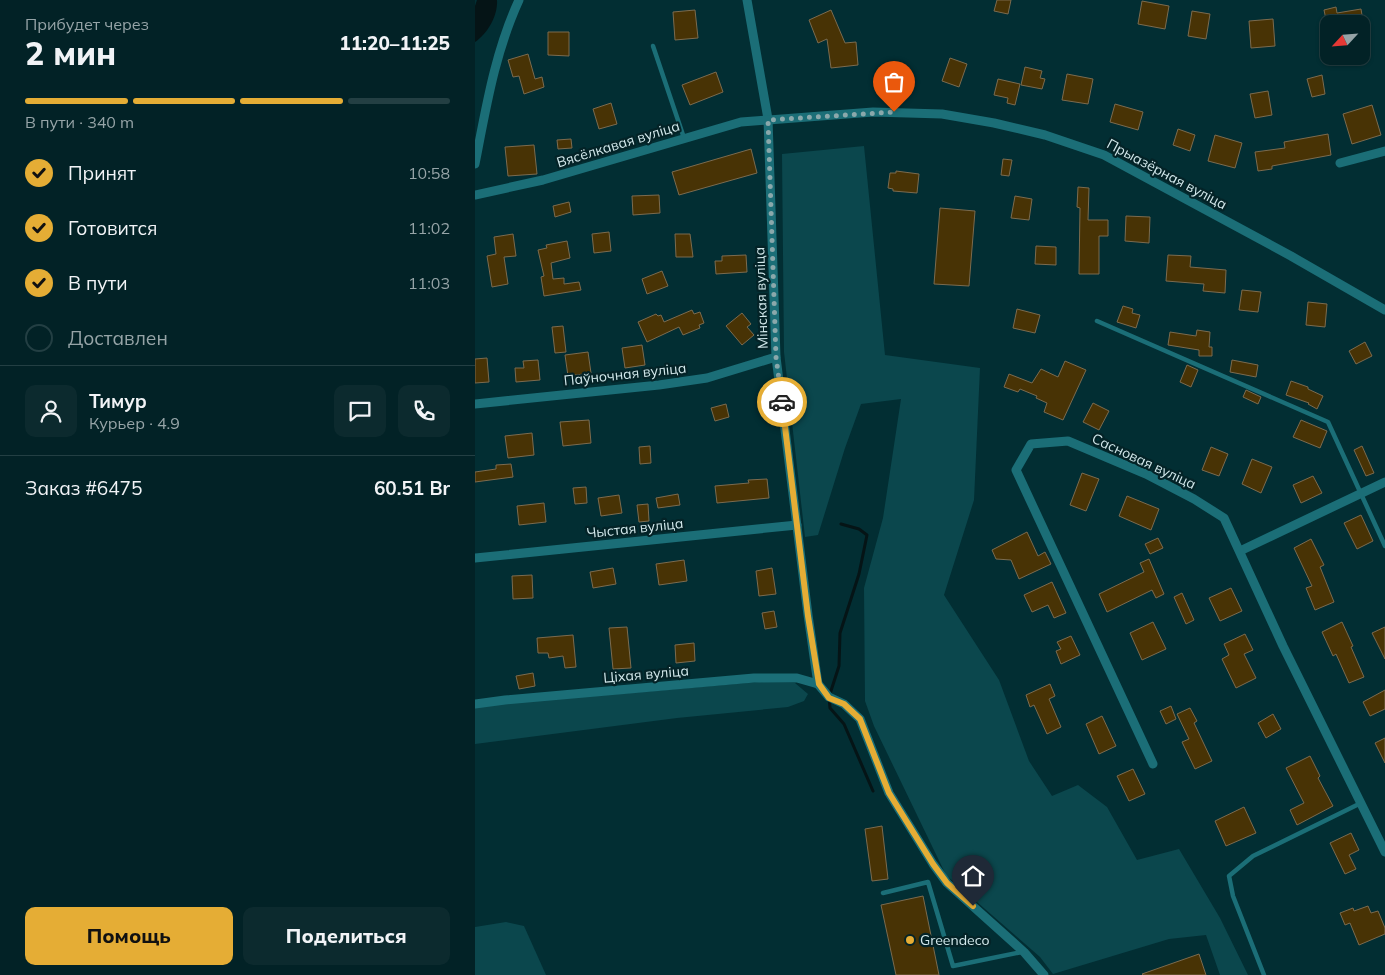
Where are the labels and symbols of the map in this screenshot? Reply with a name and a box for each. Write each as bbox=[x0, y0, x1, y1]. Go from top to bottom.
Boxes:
north arrow bbox=[1320, 15, 1370, 65]
pin bbox=[873, 61, 915, 112]
street label: Вясёлкавая вуліца bbox=[554, 117, 682, 171]
street label: Прыазёрная вуліца bbox=[1104, 135, 1230, 213]
street label: Мінская вуліца bbox=[750, 247, 772, 349]
street label: Паўночная вуліца bbox=[563, 359, 687, 389]
courier bbox=[757, 377, 807, 427]
street label: Сасновая вуліца bbox=[1089, 429, 1199, 493]
street label: Чыстая вуліца bbox=[586, 514, 684, 542]
street label: Ціхая вуліца bbox=[602, 661, 690, 687]
pin bbox=[952, 855, 994, 906]
place label: Greendeco bbox=[920, 931, 989, 949]
marker: Greendeco bbox=[904, 934, 916, 946]

